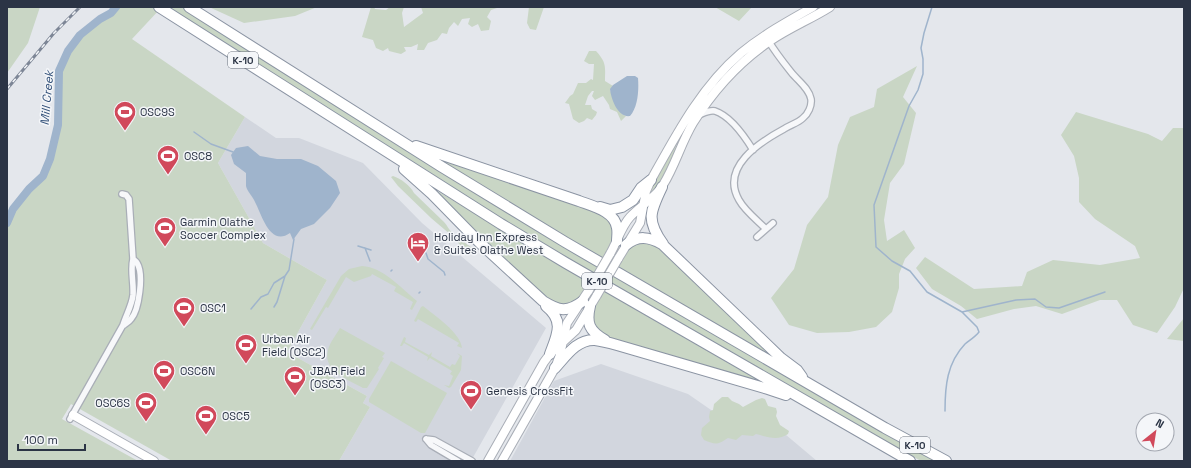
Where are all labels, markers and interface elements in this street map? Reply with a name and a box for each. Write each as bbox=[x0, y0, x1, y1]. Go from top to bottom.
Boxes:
road number: K-10 bbox=[228, 52, 258, 68]
water label: Mill Creek bbox=[37, 68, 57, 126]
sports icon: OSC9S bbox=[112, 99, 138, 132]
place label: OSC9S bbox=[140, 105, 175, 119]
sports icon: OSC8 bbox=[155, 143, 181, 176]
place label: OSC8 bbox=[184, 149, 212, 163]
sports icon: Garmin Olathe Soccer Complex bbox=[152, 215, 178, 248]
place label: Garmin Olathe Soccer Complex bbox=[180, 215, 266, 242]
hotel icon: Holiday Inn Express & Suites Olathe West bbox=[405, 230, 431, 263]
place label: Holiday Inn Express & Suites Olathe West bbox=[434, 230, 543, 257]
road number: K-10 bbox=[582, 273, 612, 289]
sports icon: OSC1 bbox=[171, 295, 197, 328]
place label: OSC1 bbox=[200, 301, 226, 315]
sports icon: Urban Air Field (OSC2) bbox=[233, 332, 259, 365]
place label: Urban Air Field (OSC2) bbox=[262, 332, 326, 359]
sports icon: OSC6N bbox=[151, 358, 177, 391]
place label: OSC6N bbox=[180, 364, 215, 378]
sports icon: JBAR Field (OSC3) bbox=[282, 364, 308, 397]
place label: JBAR Field (OSC3) bbox=[310, 364, 365, 391]
sports icon: Genesis CrossFit bbox=[458, 378, 484, 411]
place label: Genesis CrossFit bbox=[486, 384, 573, 398]
sports icon: OSC6S bbox=[133, 390, 159, 423]
place label: OSC6S bbox=[95, 396, 130, 410]
sports icon: OSC5 bbox=[193, 403, 219, 436]
place label: OSC5 bbox=[222, 409, 250, 423]
north arrow bbox=[1135, 412, 1175, 452]
text: N bbox=[1153, 415, 1167, 431]
scale bar bbox=[18, 426, 85, 452]
text: 100 m bbox=[24, 432, 58, 448]
road number: K-10 bbox=[900, 437, 930, 453]

